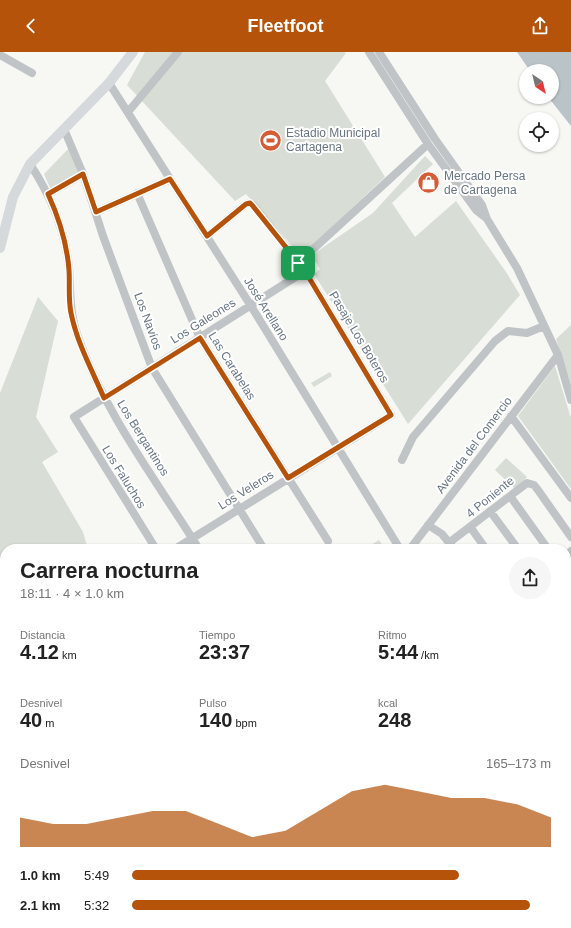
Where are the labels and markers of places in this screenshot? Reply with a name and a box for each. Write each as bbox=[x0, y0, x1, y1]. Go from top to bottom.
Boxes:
place label: Estadio Municipal Cartagena bbox=[286, 126, 380, 154]
sports icon: Estadio Municipal Cartagena bbox=[257, 127, 283, 153]
place label: Mercado Persa de Cartagena bbox=[444, 169, 526, 197]
shop icon: Mercado Persa de Cartagena bbox=[416, 170, 442, 196]
pin bbox=[281, 246, 315, 280]

